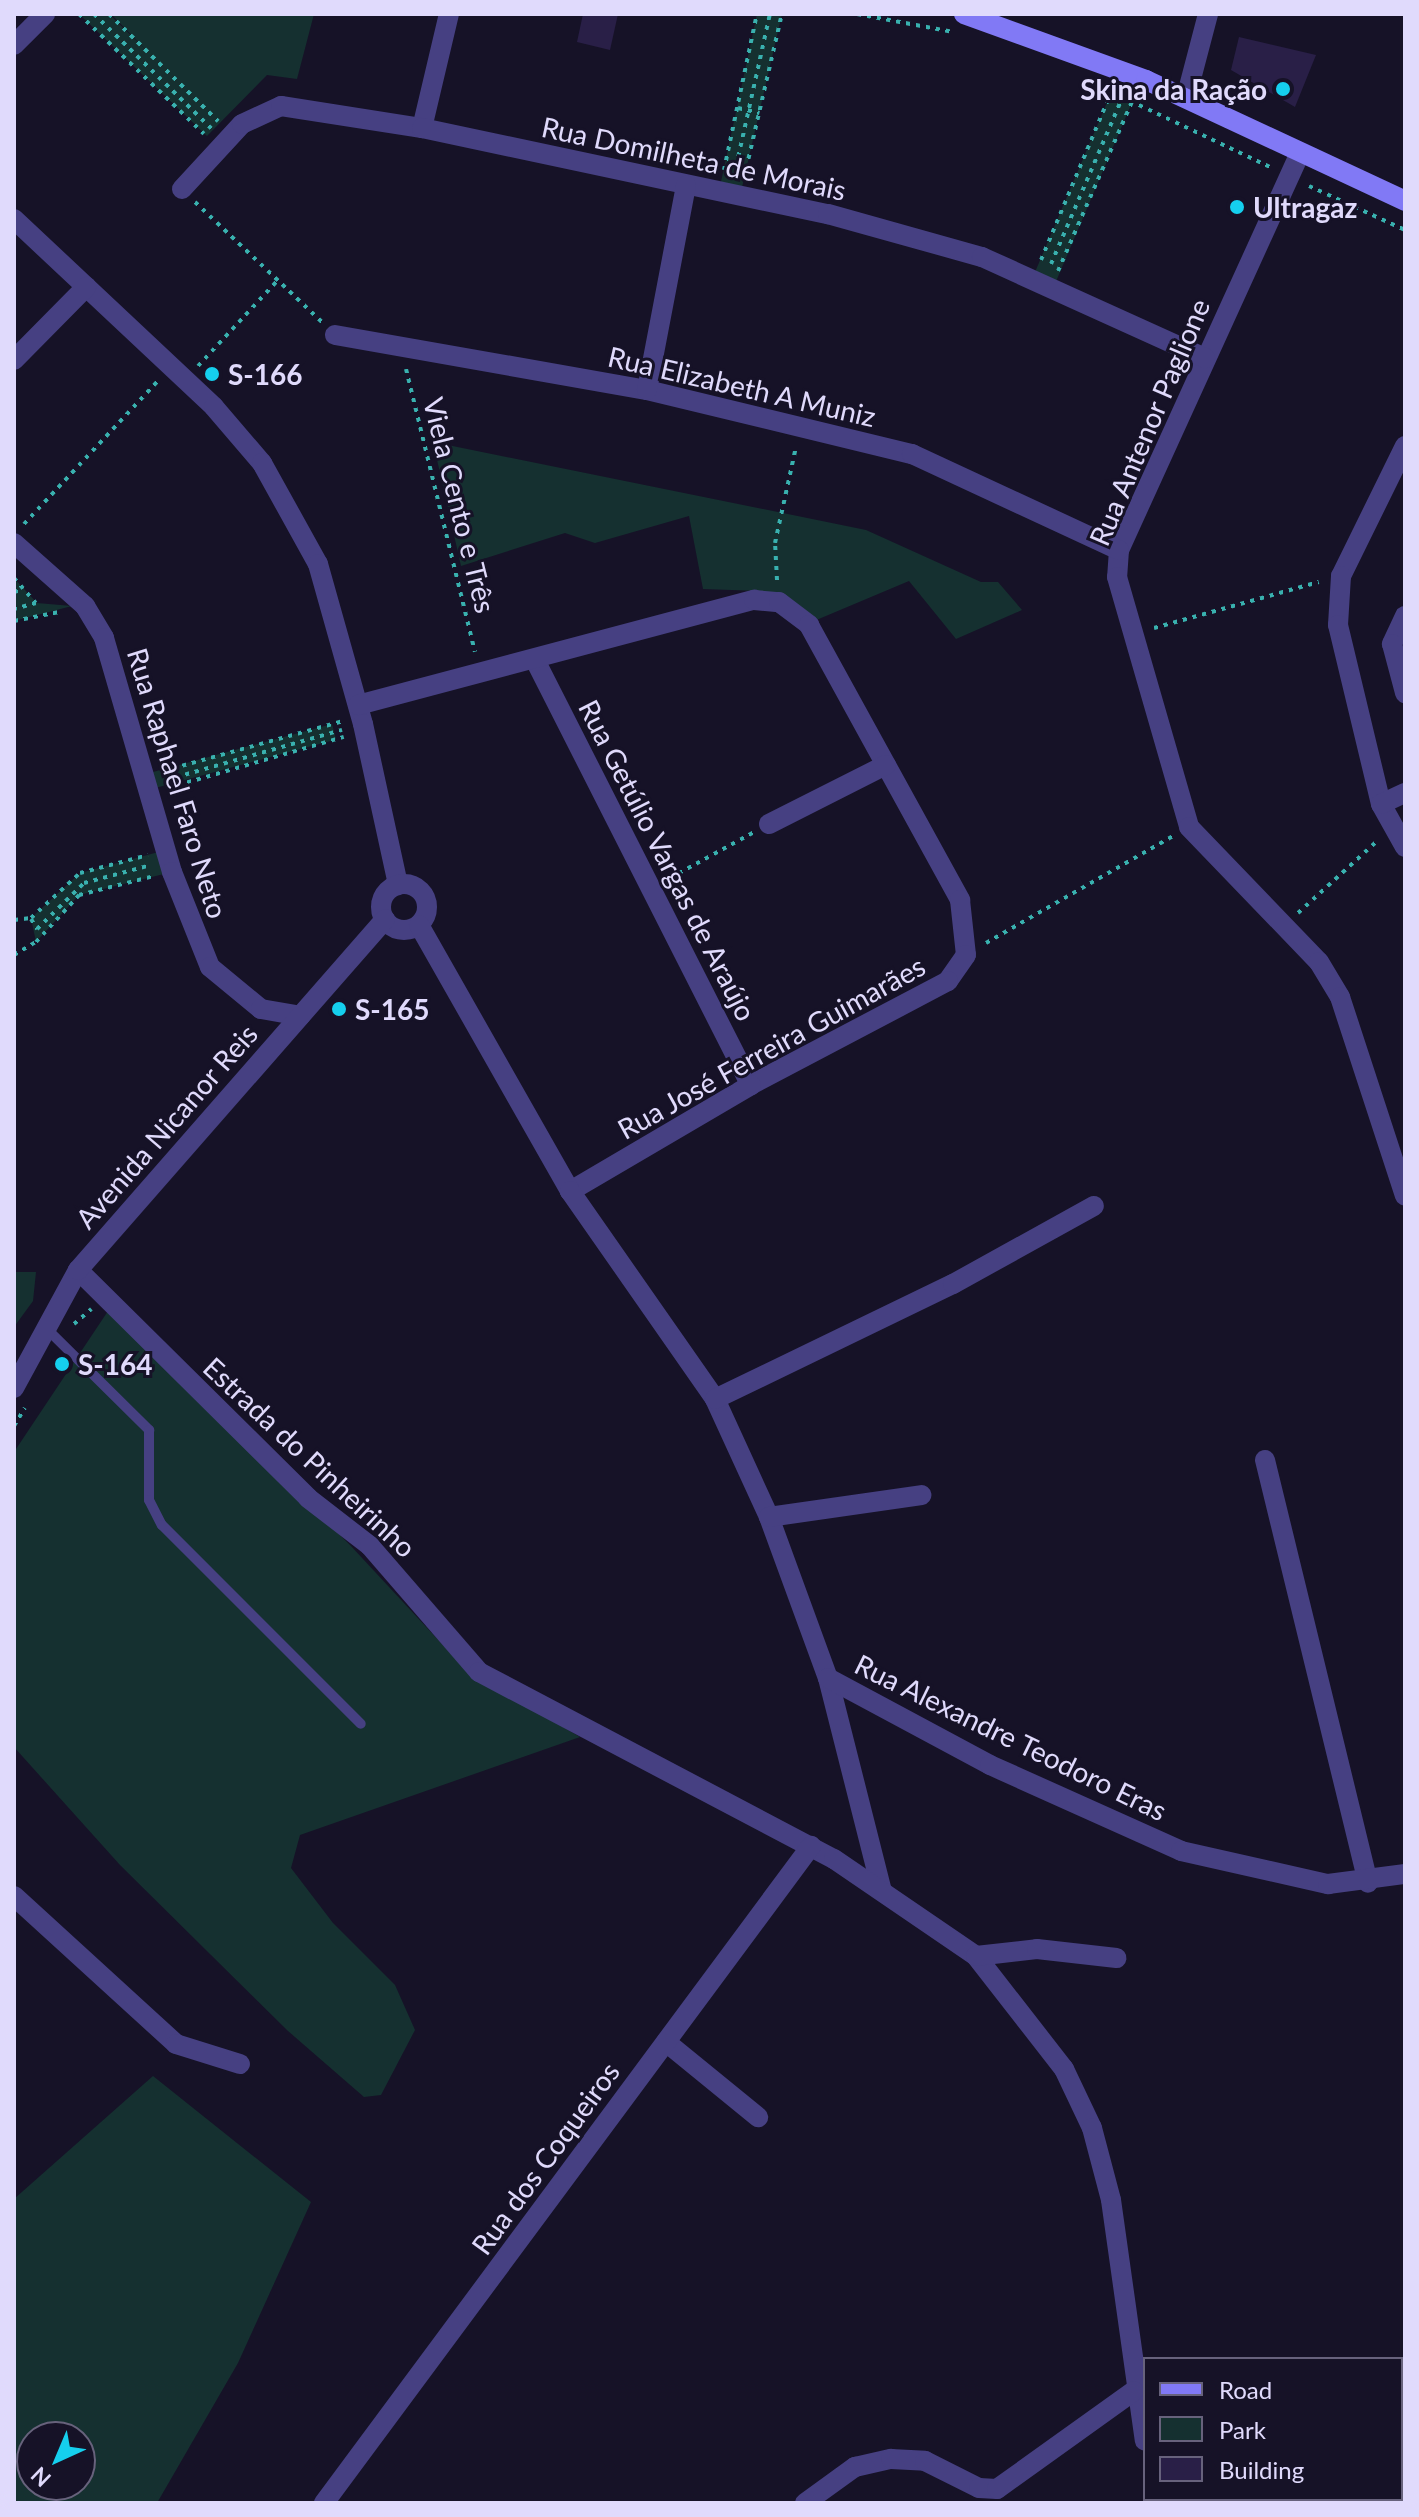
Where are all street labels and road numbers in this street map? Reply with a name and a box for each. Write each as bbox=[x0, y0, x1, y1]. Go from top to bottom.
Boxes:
street label: Rua Domilheta de Morais bbox=[539, 109, 849, 207]
street label: Rua Antenor Paglione bbox=[1082, 293, 1216, 551]
street label: Rua Elizabeth A Muniz bbox=[604, 339, 880, 433]
street label: Viela Cento e Três bbox=[417, 393, 503, 617]
street label: Rua Raphael Faro Neto bbox=[121, 644, 235, 922]
street label: Rua Getúlio Vargas de Araújo bbox=[572, 693, 764, 1027]
street label: Rua José Ferreira Guimarães bbox=[611, 948, 931, 1146]
street label: Avenida Nicanor Reis bbox=[68, 1017, 264, 1235]
street label: Estrada do Pinheirinho bbox=[197, 1350, 423, 1564]
street label: Rua Alexandre Teodoro Eras bbox=[849, 1646, 1173, 1828]
street label: Rua dos Coqueiros bbox=[464, 2055, 626, 2261]

